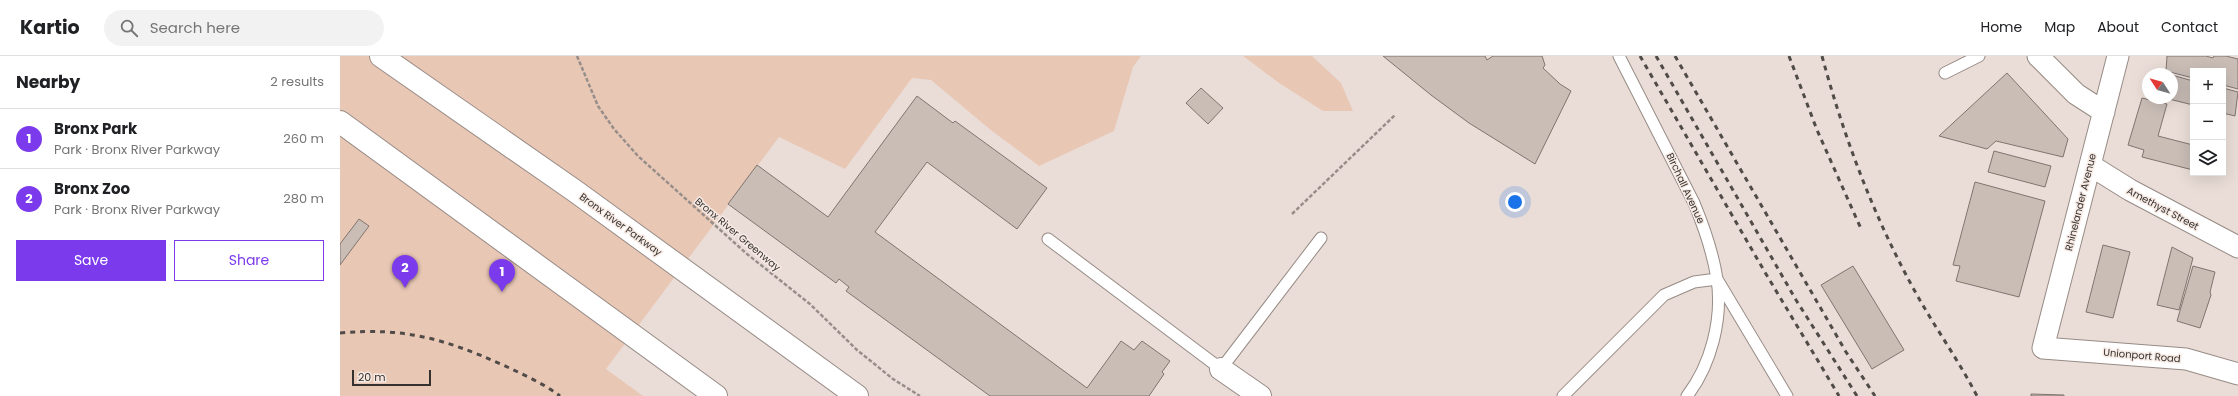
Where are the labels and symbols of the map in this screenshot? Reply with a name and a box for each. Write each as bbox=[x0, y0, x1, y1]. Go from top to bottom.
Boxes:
north arrow bbox=[2142, 68, 2178, 104]
street label: Birchall Avenue bbox=[1663, 150, 1709, 226]
street label: Rhinelander Avenue bbox=[2061, 152, 2100, 252]
street label: Amethyst Street bbox=[2124, 183, 2202, 234]
street label: Bronx River Parkway bbox=[576, 189, 665, 260]
your location bbox=[1505, 192, 1525, 212]
street label: Bronx River Greenway bbox=[692, 194, 784, 275]
pin: 2 bbox=[392, 255, 418, 288]
pin: 1 bbox=[489, 259, 515, 292]
street label: Unionport Road bbox=[2103, 345, 2181, 366]
scale bar bbox=[352, 368, 431, 387]

